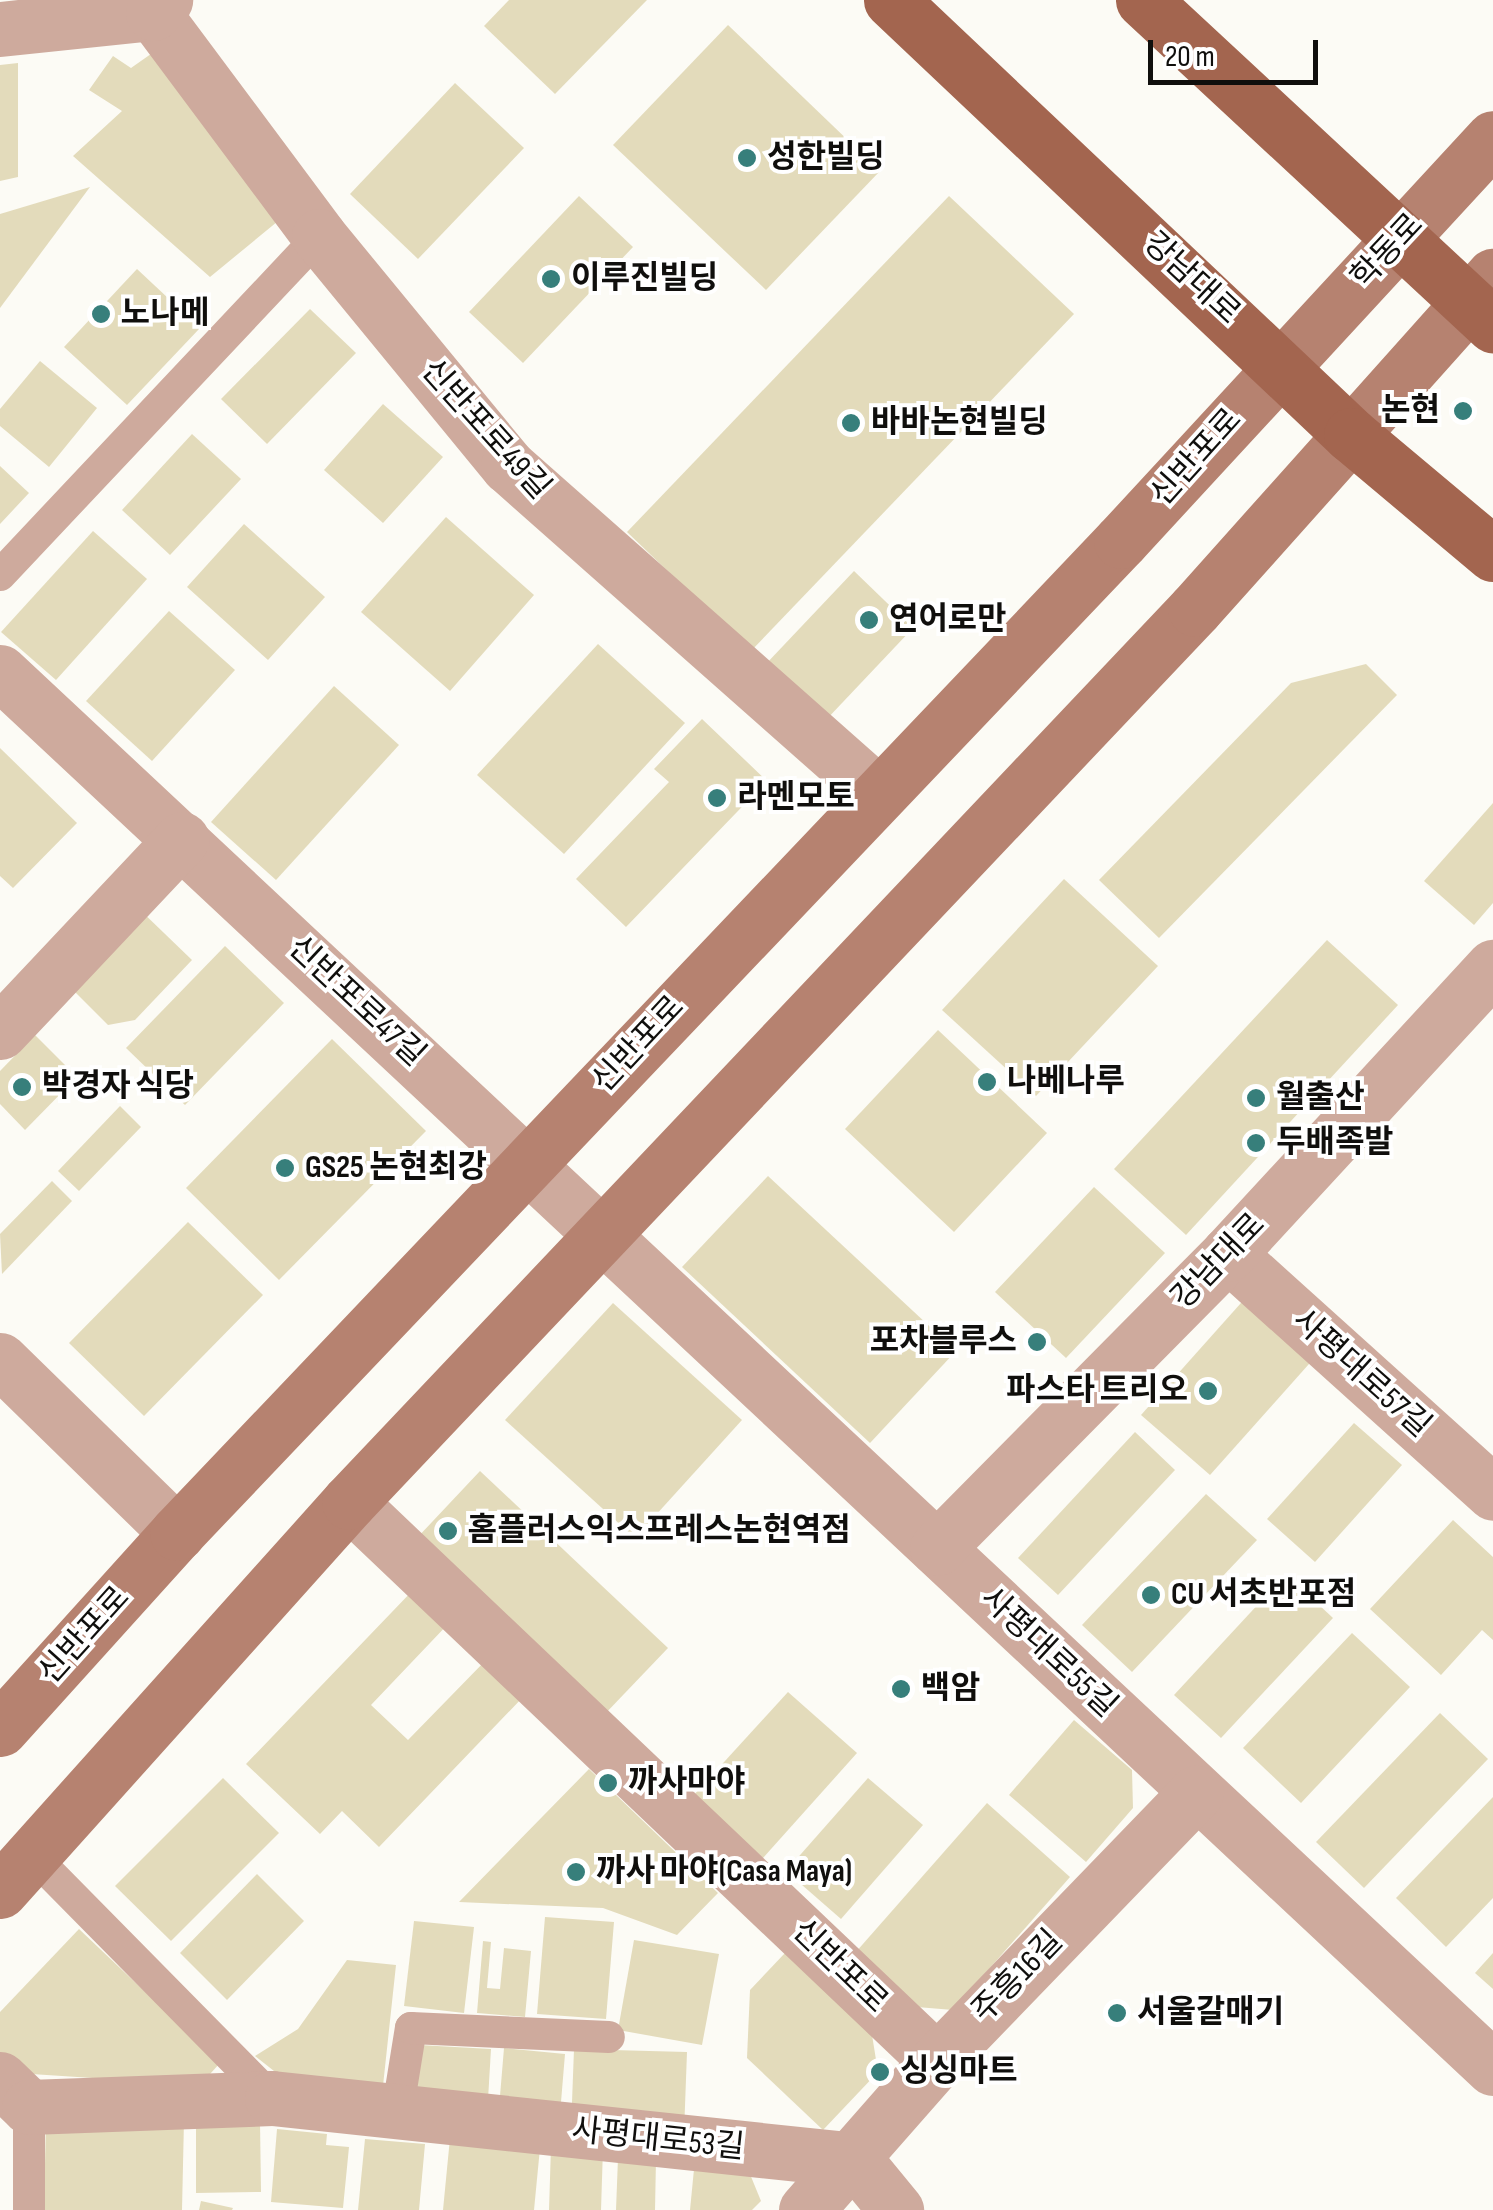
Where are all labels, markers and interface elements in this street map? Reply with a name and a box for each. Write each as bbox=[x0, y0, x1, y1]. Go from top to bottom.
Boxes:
scale bar bbox=[1153, 20, 1323, 82]
text: 20 m bbox=[1165, 39, 1215, 75]
place label: 성한빌딩 bbox=[767, 139, 885, 177]
marker: 성한빌딩 bbox=[736, 147, 758, 169]
street label: 학동로 bbox=[1344, 207, 1432, 297]
street label: 강남대로 bbox=[1135, 225, 1247, 333]
place label: 이루진빌딩 bbox=[571, 260, 718, 298]
marker: 이루진빌딩 bbox=[540, 268, 562, 290]
place label: 노나메 bbox=[121, 295, 209, 333]
marker: 노나메 bbox=[90, 303, 112, 325]
street label: 신반포로49길 bbox=[412, 352, 558, 508]
place label: 논현 bbox=[1381, 392, 1440, 430]
marker: 논현 bbox=[1450, 398, 1476, 424]
street label: 신반포로 bbox=[1143, 401, 1251, 515]
place label: 바바논현빌딩 bbox=[871, 404, 1048, 442]
marker: 바바논현빌딩 bbox=[840, 412, 862, 434]
place label: 연어로만 bbox=[889, 601, 1007, 639]
marker: 연어로만 bbox=[858, 609, 880, 631]
place label: 라멘모토 bbox=[737, 779, 855, 817]
marker: 라멘모토 bbox=[706, 787, 728, 809]
street label: 신반포로47길 bbox=[280, 929, 432, 1075]
street label: 신반포로 bbox=[585, 989, 693, 1101]
place label: 나베나루 bbox=[1007, 1063, 1125, 1101]
place label: 박경자 식당 bbox=[42, 1068, 194, 1106]
marker: 나베나루 bbox=[976, 1071, 998, 1093]
marker: 박경자 식당 bbox=[11, 1076, 33, 1098]
place label: 월출산 bbox=[1276, 1079, 1364, 1117]
marker: 월출산 bbox=[1245, 1087, 1267, 1109]
place label: 두배족발 bbox=[1276, 1124, 1394, 1162]
marker: 두배족발 bbox=[1245, 1132, 1267, 1154]
place label: GS25 논현최강 bbox=[305, 1149, 487, 1187]
marker: GS25 논현최강 bbox=[274, 1157, 296, 1179]
street label: 강남대로 bbox=[1164, 1206, 1274, 1318]
street label: 사평대로57길 bbox=[1284, 1302, 1438, 1446]
place label: 포차블루스 bbox=[870, 1323, 1017, 1361]
marker: 포차블루스 bbox=[1026, 1331, 1048, 1353]
place label: 파스타 트리오 bbox=[1006, 1372, 1188, 1410]
marker: 파스타 트리오 bbox=[1197, 1380, 1219, 1402]
place label: 홈플러스익스프레스논현역점 bbox=[468, 1512, 851, 1550]
marker: 홈플러스익스프레스논현역점 bbox=[437, 1520, 459, 1542]
place label: CU 서초반포점 bbox=[1171, 1576, 1356, 1614]
street label: 신반포로 bbox=[31, 1579, 139, 1693]
street label: 사평대로55길 bbox=[972, 1580, 1124, 1726]
marker: CU 서초반포점 bbox=[1140, 1584, 1162, 1606]
place label: 백암 bbox=[921, 1670, 980, 1708]
marker: 백암 bbox=[890, 1678, 912, 1700]
place label: 까사마야 bbox=[628, 1764, 746, 1802]
marker: 까사마야 bbox=[597, 1772, 619, 1794]
place label: 까사 마야(Casa Maya) bbox=[596, 1853, 852, 1891]
marker: 까사 마야(Casa Maya) bbox=[565, 1861, 587, 1883]
street label: 신반포로 bbox=[783, 1912, 895, 2022]
street label: 주흥16길 bbox=[965, 1923, 1071, 2031]
place label: 서울갈매기 bbox=[1137, 1994, 1284, 2032]
marker: 서울갈매기 bbox=[1106, 2002, 1128, 2024]
place label: 싱싱마트 bbox=[900, 2053, 1018, 2091]
marker: 싱싱마트 bbox=[869, 2061, 891, 2083]
street label: 사평대로53길 bbox=[570, 2112, 746, 2168]

